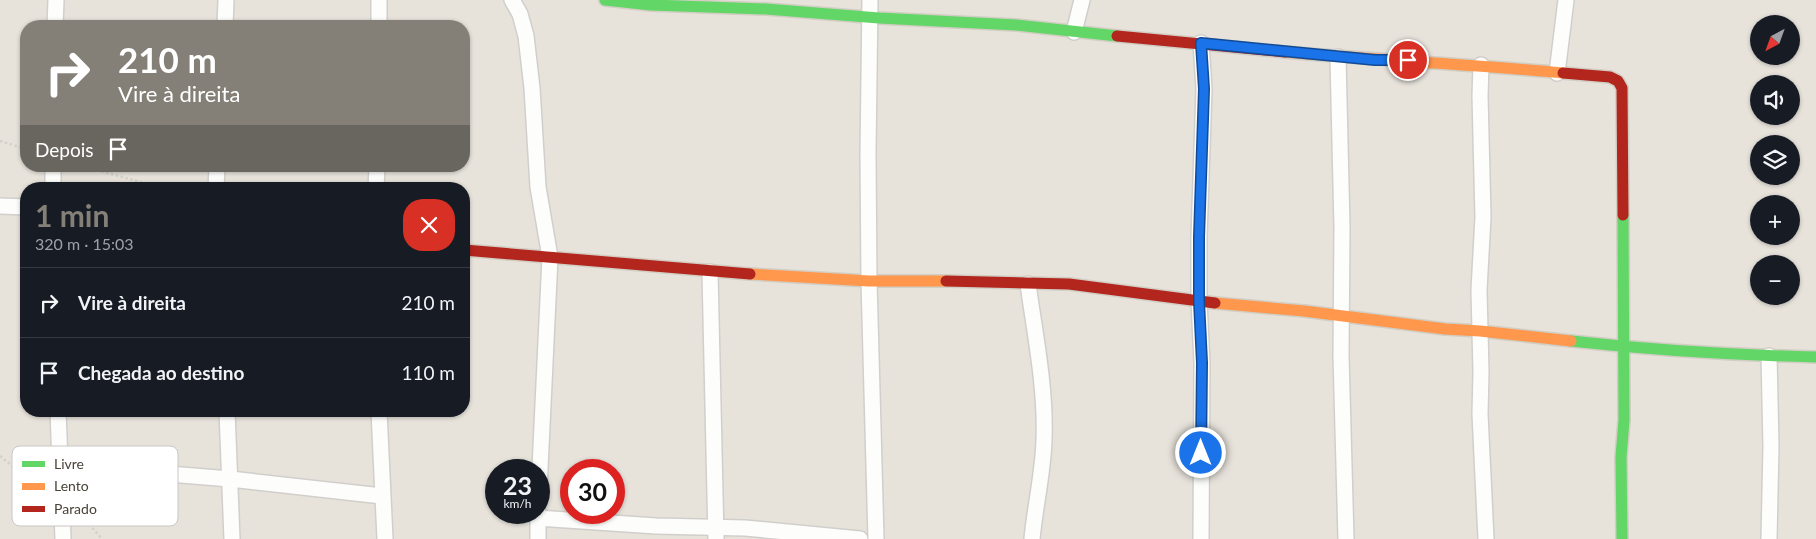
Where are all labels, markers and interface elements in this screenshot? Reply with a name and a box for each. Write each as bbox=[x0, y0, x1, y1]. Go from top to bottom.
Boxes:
north arrow bbox=[1750, 15, 1800, 65]
map controls bbox=[1750, 15, 1800, 305]
text: 210 m bbox=[118, 38, 217, 80]
pin bbox=[1387, 39, 1429, 81]
icon: right bbox=[35, 40, 100, 105]
icon: arrive bbox=[1394, 46, 1422, 74]
button: sound bbox=[1750, 75, 1800, 125]
text: Vire à direita bbox=[118, 80, 240, 107]
icon: arrive bbox=[104, 135, 132, 163]
button: layers bbox=[1750, 135, 1800, 185]
text: Depois bbox=[35, 138, 94, 161]
button: + bbox=[1750, 195, 1800, 245]
text: 1 min bbox=[35, 197, 109, 233]
button: close bbox=[403, 199, 455, 251]
text: 320 m · 15:03 bbox=[35, 234, 134, 253]
button: − bbox=[1750, 255, 1800, 305]
icon: right bbox=[35, 289, 63, 317]
text: Vire à direita bbox=[78, 291, 186, 314]
text: 210 m bbox=[401, 291, 455, 314]
icon: arrive bbox=[35, 359, 63, 387]
text: Chegada ao destino bbox=[78, 361, 244, 384]
text: 110 m bbox=[401, 361, 455, 384]
position arrow bbox=[1174, 426, 1226, 478]
legend bbox=[12, 446, 178, 526]
text: Livre bbox=[54, 455, 84, 472]
speed limit sign: 30 bbox=[560, 459, 625, 524]
text: 23 bbox=[503, 470, 532, 500]
text: Lento bbox=[54, 477, 89, 494]
text: km/h bbox=[503, 496, 532, 511]
text: Parado bbox=[54, 500, 97, 517]

